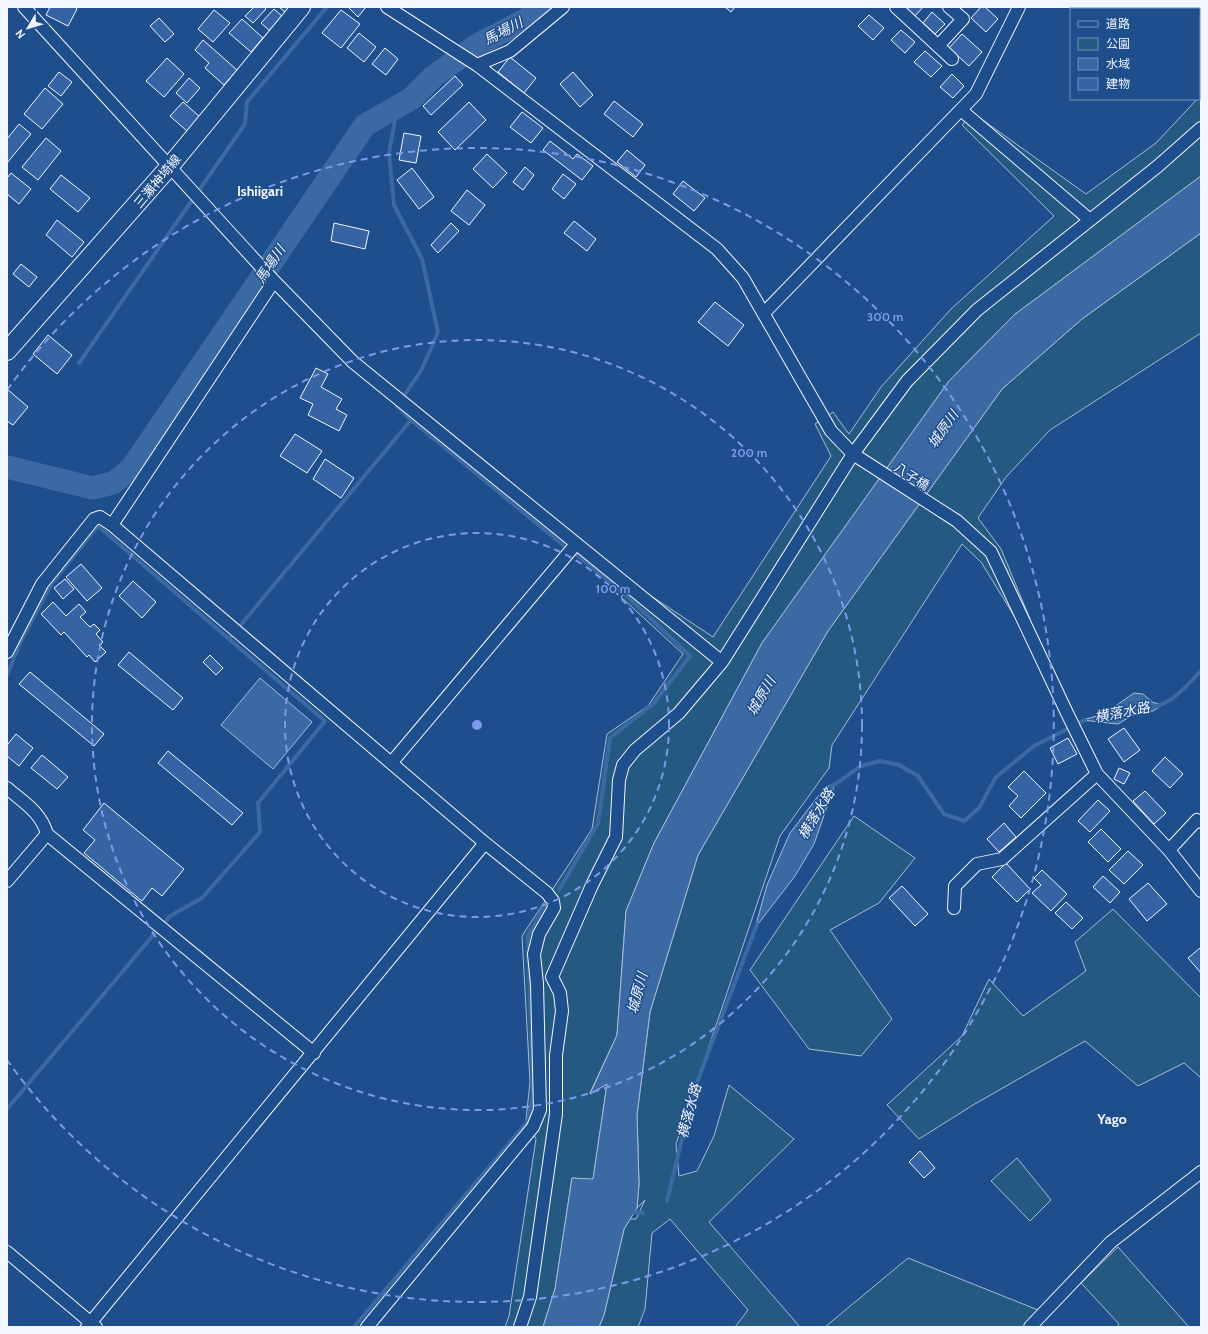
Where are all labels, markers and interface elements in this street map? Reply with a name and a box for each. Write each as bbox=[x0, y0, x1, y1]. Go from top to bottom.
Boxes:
north arrow bbox=[8, 8, 48, 48]
legend bbox=[1070, 8, 1200, 100]
water label: 馬場川 bbox=[480, 12, 528, 49]
text: 道路 bbox=[1106, 16, 1130, 31]
text: N bbox=[12, 27, 28, 42]
text: 公園 bbox=[1106, 36, 1130, 51]
text: 水域 bbox=[1106, 56, 1130, 71]
text: 建物 bbox=[1106, 76, 1130, 91]
street label: 三瀬神埼線 bbox=[130, 151, 184, 211]
district label: Ishiigari bbox=[237, 182, 283, 200]
water label: 馬場川 bbox=[251, 240, 290, 286]
text: 300 m bbox=[867, 309, 903, 324]
water label: 城原川 bbox=[924, 405, 964, 451]
text: 200 m bbox=[731, 445, 767, 460]
street label: 八子橋 bbox=[891, 459, 933, 493]
text: 100 m bbox=[596, 581, 630, 596]
water label: 城原川 bbox=[743, 672, 780, 719]
water label: 横落水路 bbox=[1093, 698, 1152, 726]
centre of rings bbox=[470, 718, 484, 732]
water label: 横落水路 bbox=[794, 785, 839, 843]
water label: 城原川 bbox=[623, 968, 652, 1016]
water label: 横落水路 bbox=[673, 1081, 705, 1140]
district label: Yago bbox=[1096, 1110, 1127, 1128]

